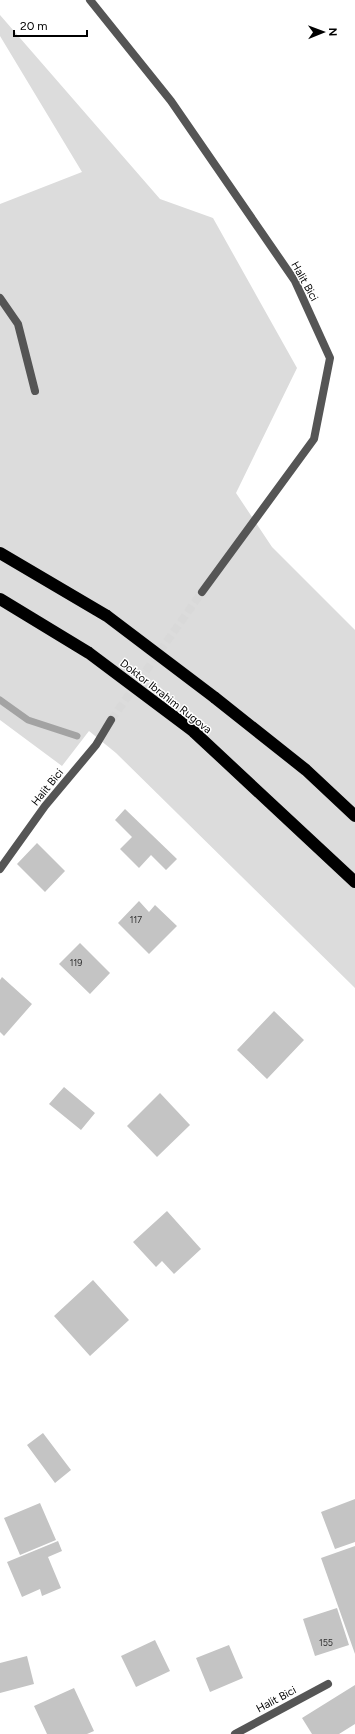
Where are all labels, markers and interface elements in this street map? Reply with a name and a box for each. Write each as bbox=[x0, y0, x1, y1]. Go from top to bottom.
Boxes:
scale bar bbox=[14, 12, 87, 38]
north arrow bbox=[303, 12, 343, 52]
text: 20 m bbox=[20, 19, 48, 33]
text: N bbox=[326, 27, 339, 36]
street label: Halit Bici bbox=[288, 259, 321, 303]
street label: Doktor Ibrahim Rugova bbox=[117, 657, 214, 736]
street label: Halit Bici bbox=[29, 766, 66, 808]
house number: 117 bbox=[130, 914, 142, 925]
house number: 119 bbox=[70, 957, 82, 968]
house number: 155 bbox=[319, 1637, 333, 1648]
street label: Halit Bici bbox=[254, 1683, 298, 1715]

